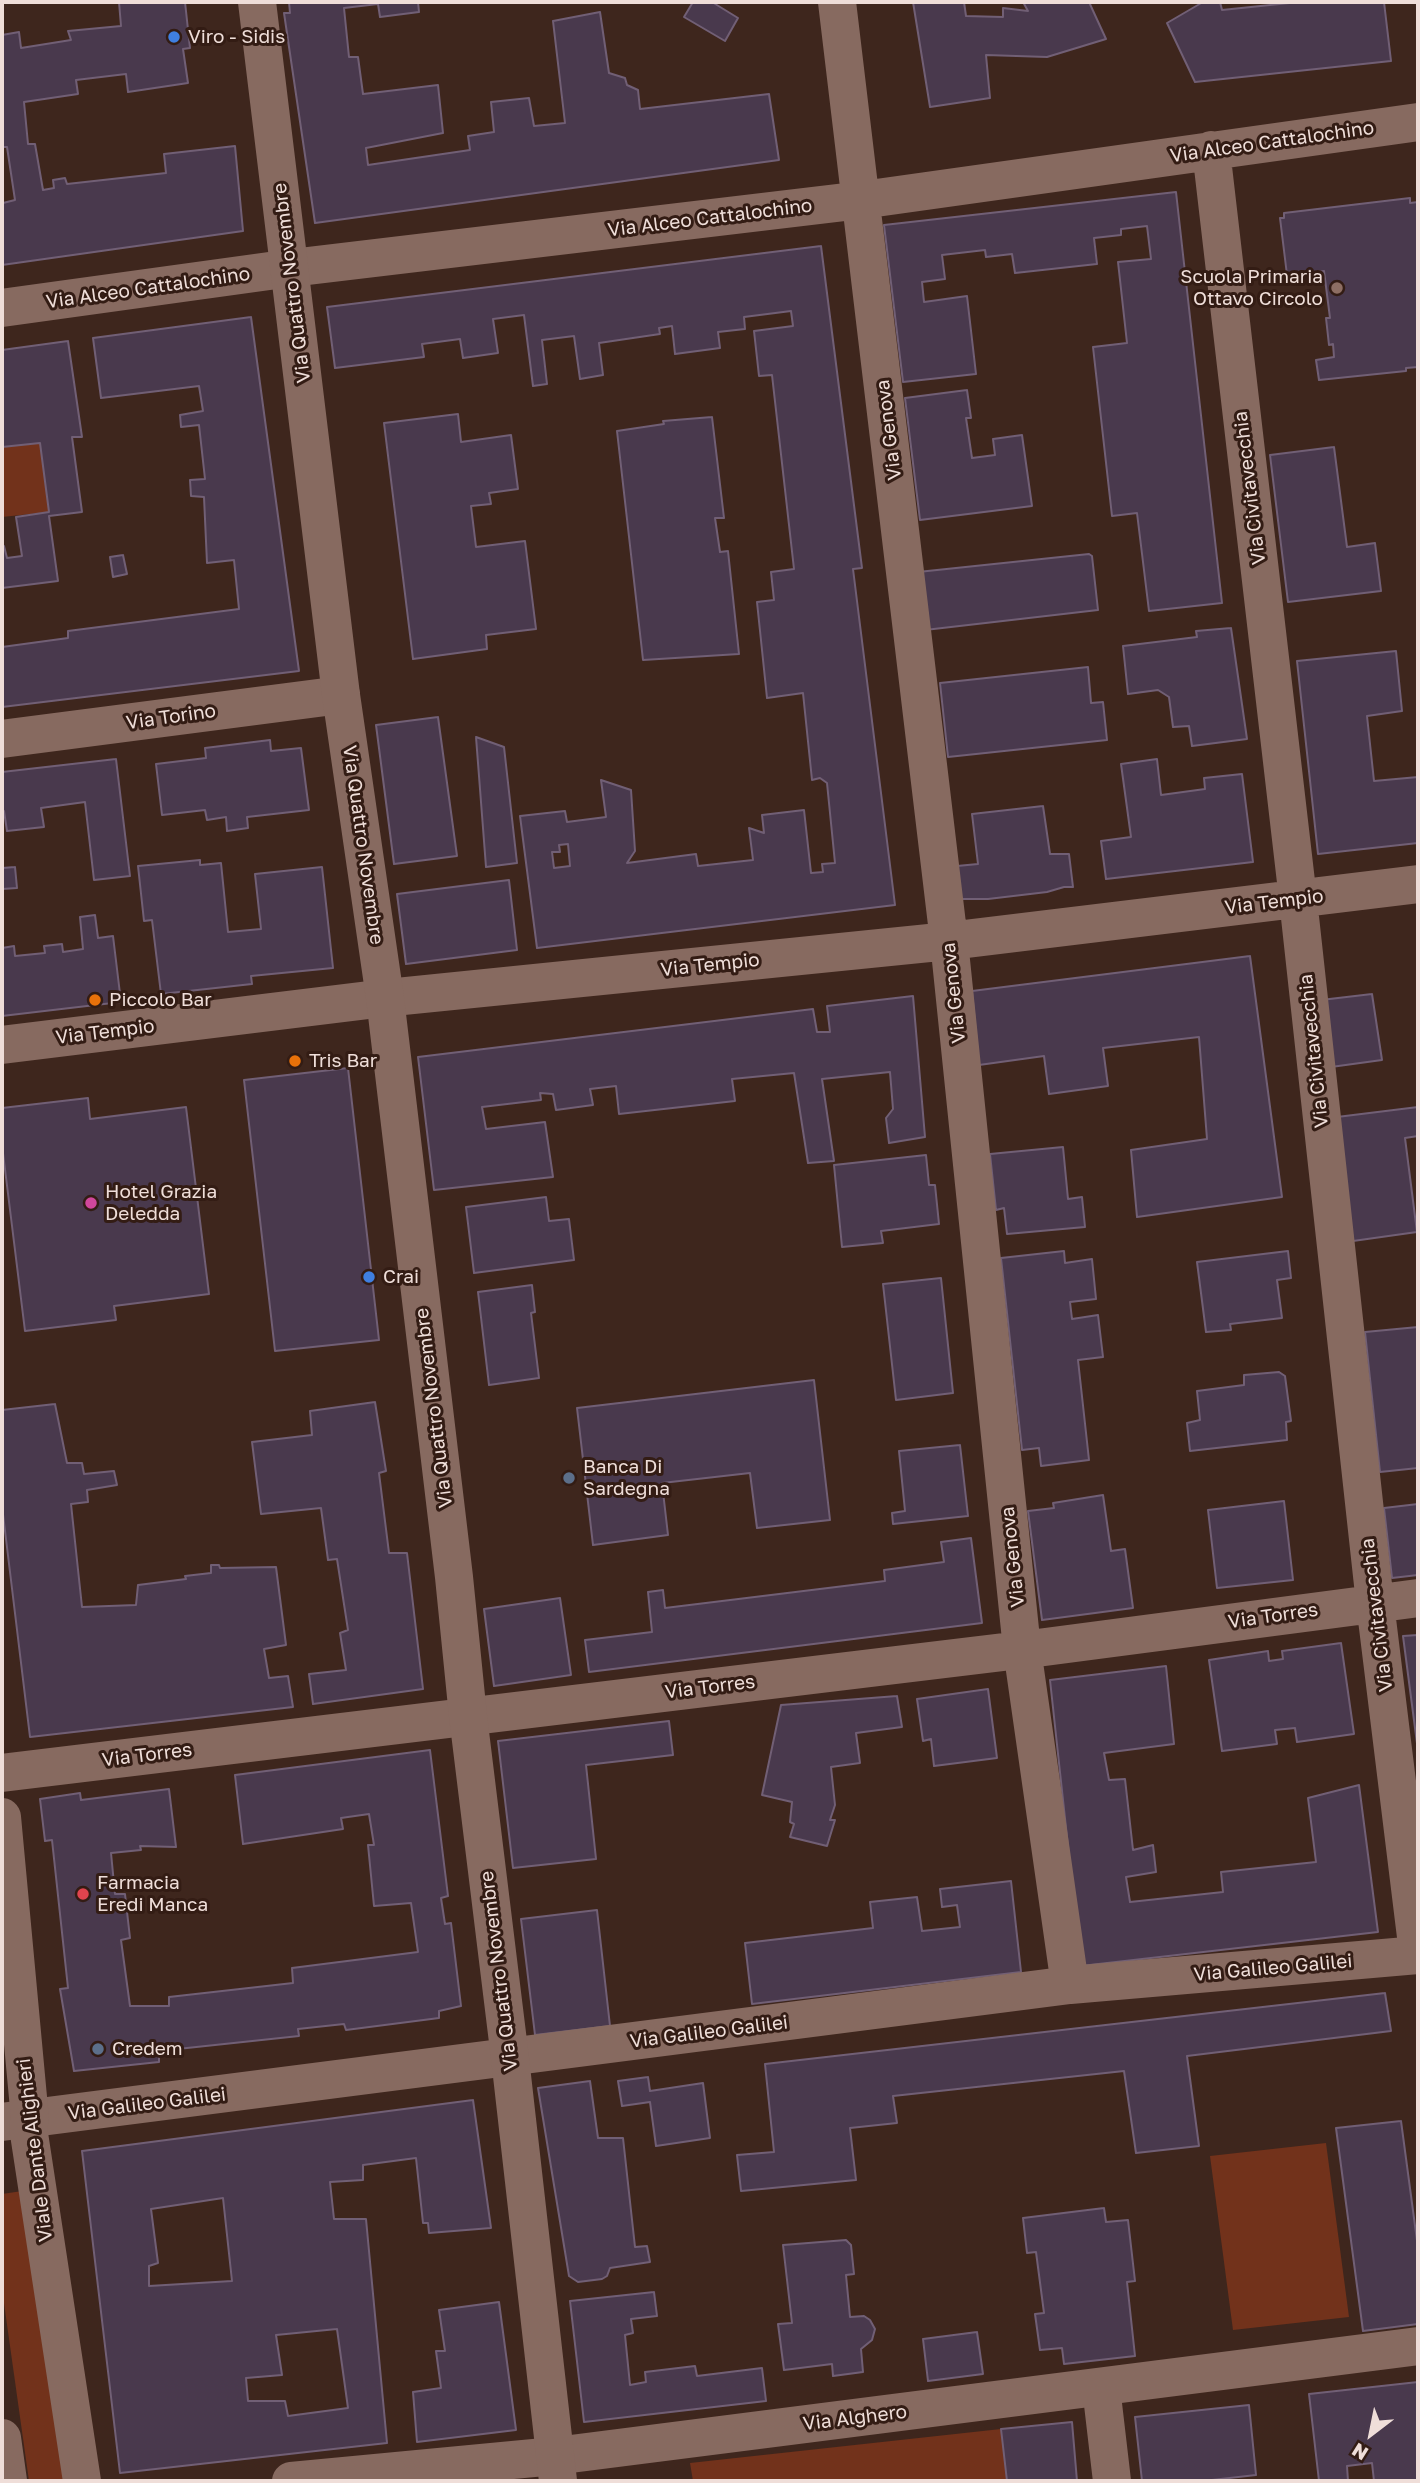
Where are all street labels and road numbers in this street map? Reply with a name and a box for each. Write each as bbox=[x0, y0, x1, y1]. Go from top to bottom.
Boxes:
street label: Via Alceo Cattalochino bbox=[1169, 116, 1375, 168]
street label: Via Quattro Novembre bbox=[268, 182, 316, 384]
street label: Via Alceo Cattalochino bbox=[606, 194, 814, 242]
street label: Via Alceo Cattalochino bbox=[45, 262, 251, 314]
street label: Via Genova bbox=[872, 378, 906, 482]
street label: Via Civitavecchia bbox=[1229, 410, 1271, 566]
street label: Via Torino bbox=[125, 699, 217, 735]
street label: Via Quattro Novembre bbox=[338, 744, 388, 946]
street label: Via Tempio bbox=[1223, 885, 1325, 919]
street label: Via Genova bbox=[937, 941, 971, 1045]
street label: Via Tempio bbox=[659, 948, 761, 982]
street label: Via Civitavecchia bbox=[1295, 973, 1333, 1129]
street label: Via Tempio bbox=[54, 1015, 156, 1049]
street label: Via Quattro Novembre bbox=[410, 1307, 458, 1509]
street label: Via Genova bbox=[996, 1505, 1030, 1609]
street label: Via Civitavecchia bbox=[1356, 1537, 1398, 1693]
street label: Via Torres bbox=[1227, 1598, 1319, 1634]
street label: Via Torres bbox=[664, 1670, 756, 1704]
street label: Via Torres bbox=[101, 1738, 193, 1772]
street label: Via Quattro Novembre bbox=[475, 1870, 523, 2072]
street label: Via Galileo Galilei bbox=[1193, 1950, 1353, 1986]
street label: Via Galileo Galilei bbox=[629, 2011, 789, 2053]
street label: Viale Dante Alighieri bbox=[12, 2057, 58, 2243]
street label: Via Galileo Galilei bbox=[67, 2083, 227, 2125]
street label: Via Alghero bbox=[802, 2400, 908, 2436]

